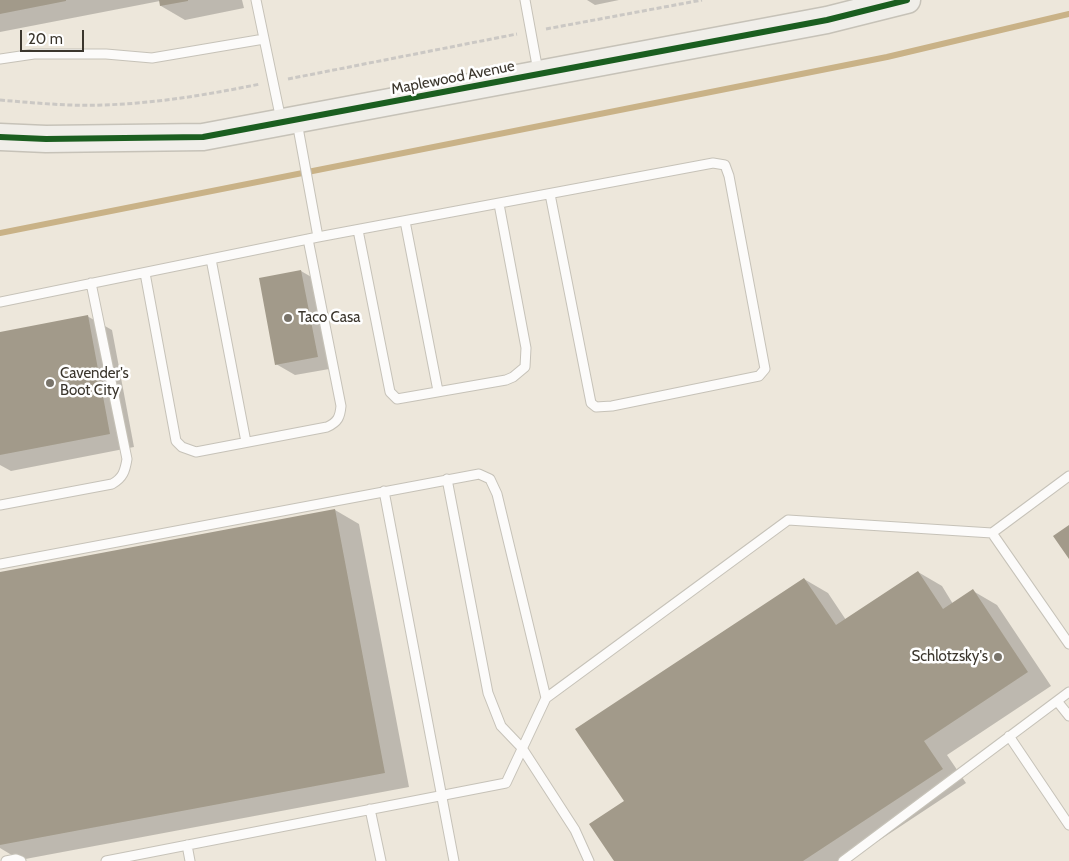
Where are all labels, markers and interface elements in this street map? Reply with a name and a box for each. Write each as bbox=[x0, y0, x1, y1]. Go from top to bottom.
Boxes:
scale bar bbox=[22, 20, 86, 52]
text: 20 m bbox=[28, 30, 63, 48]
street label: Maplewood Avenue bbox=[390, 57, 516, 99]
place label: Taco Casa bbox=[298, 309, 360, 327]
marker: Taco Casa bbox=[282, 312, 294, 324]
place label: Cavender's Boot City bbox=[60, 365, 129, 400]
marker: Cavender's Boot City bbox=[44, 377, 56, 389]
place label: Schlotzsky's bbox=[911, 648, 988, 666]
marker: Schlotzsky's bbox=[992, 651, 1004, 663]

